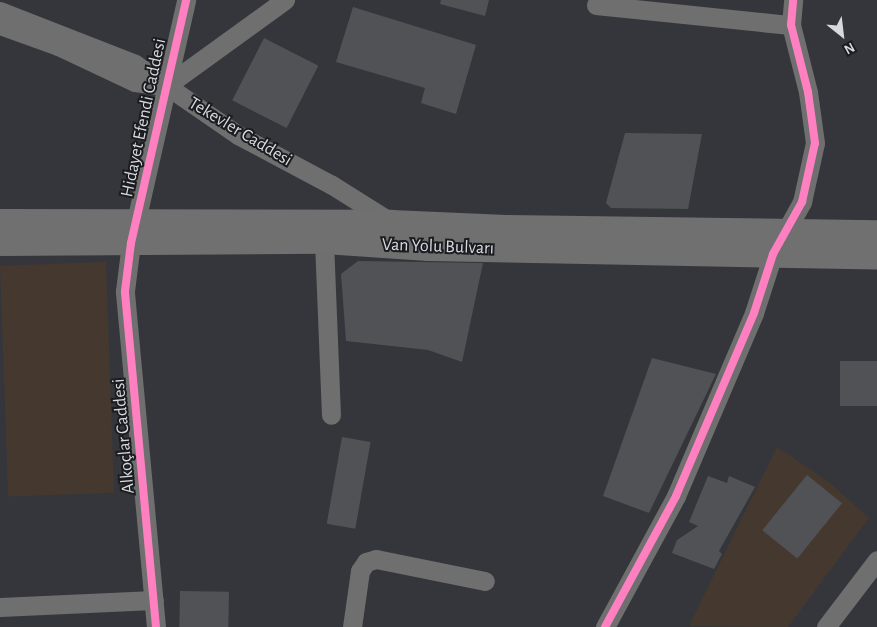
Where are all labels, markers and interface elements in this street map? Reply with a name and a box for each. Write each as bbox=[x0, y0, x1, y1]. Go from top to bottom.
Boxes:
north arrow bbox=[817, 10, 867, 60]
street label: Hidayet Efendi Caddesi bbox=[117, 37, 171, 199]
text: N bbox=[842, 40, 857, 57]
street label: Tekevler Caddesi bbox=[184, 93, 296, 171]
street label: Van Yolu Bulvarı bbox=[382, 234, 494, 260]
street label: Alkoçlar Caddesi bbox=[108, 378, 140, 494]

